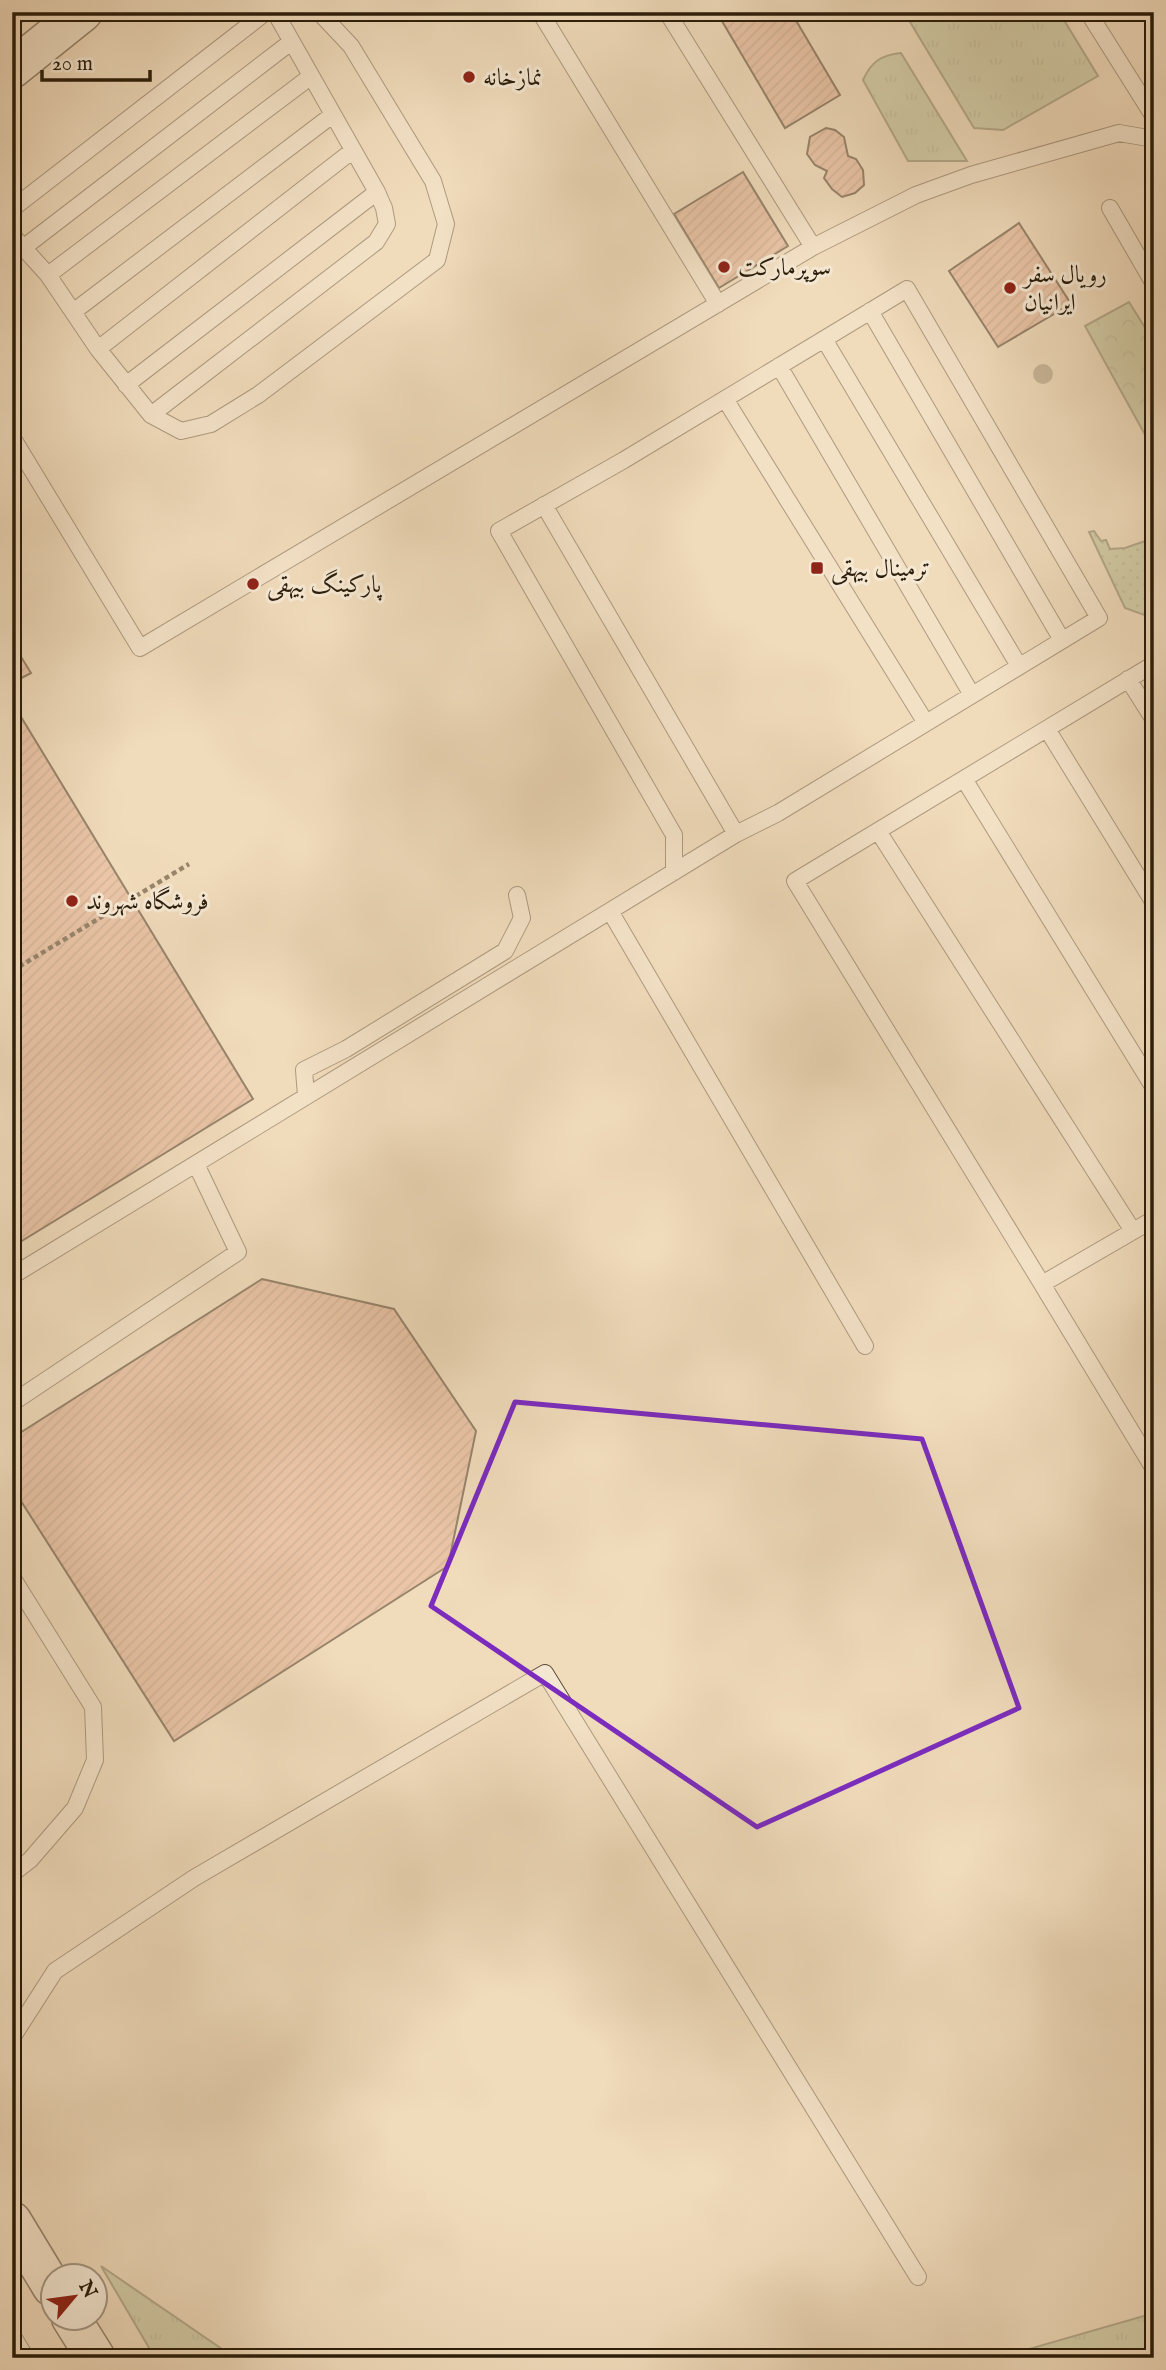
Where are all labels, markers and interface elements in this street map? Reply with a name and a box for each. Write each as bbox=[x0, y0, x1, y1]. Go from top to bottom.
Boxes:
scale bar bbox=[42, 38, 150, 82]
text: 20 m bbox=[52, 51, 93, 78]
place label: نمازخانه bbox=[483, 63, 542, 94]
marker: نمازخانه bbox=[461, 69, 477, 85]
place label: سوپرمارکت bbox=[738, 253, 831, 284]
marker: سوپرمارکت bbox=[716, 259, 732, 275]
place label: رویال سفر ایرانیان bbox=[1021, 260, 1107, 319]
marker: رویال سفر ایرانیان bbox=[1002, 280, 1018, 296]
place label: ترمینال بیهقی bbox=[831, 554, 930, 585]
marker: ترمینال بیهقی bbox=[809, 560, 825, 576]
place label: پارکینگ بیهقی bbox=[267, 569, 383, 601]
marker: پارکینگ بیهقی bbox=[245, 576, 261, 592]
place label: فروشگاه شهروند bbox=[86, 886, 209, 918]
marker: فروشگاه شهروند bbox=[64, 893, 80, 909]
north arrow bbox=[38, 2262, 108, 2332]
text: N bbox=[72, 2276, 102, 2303]

